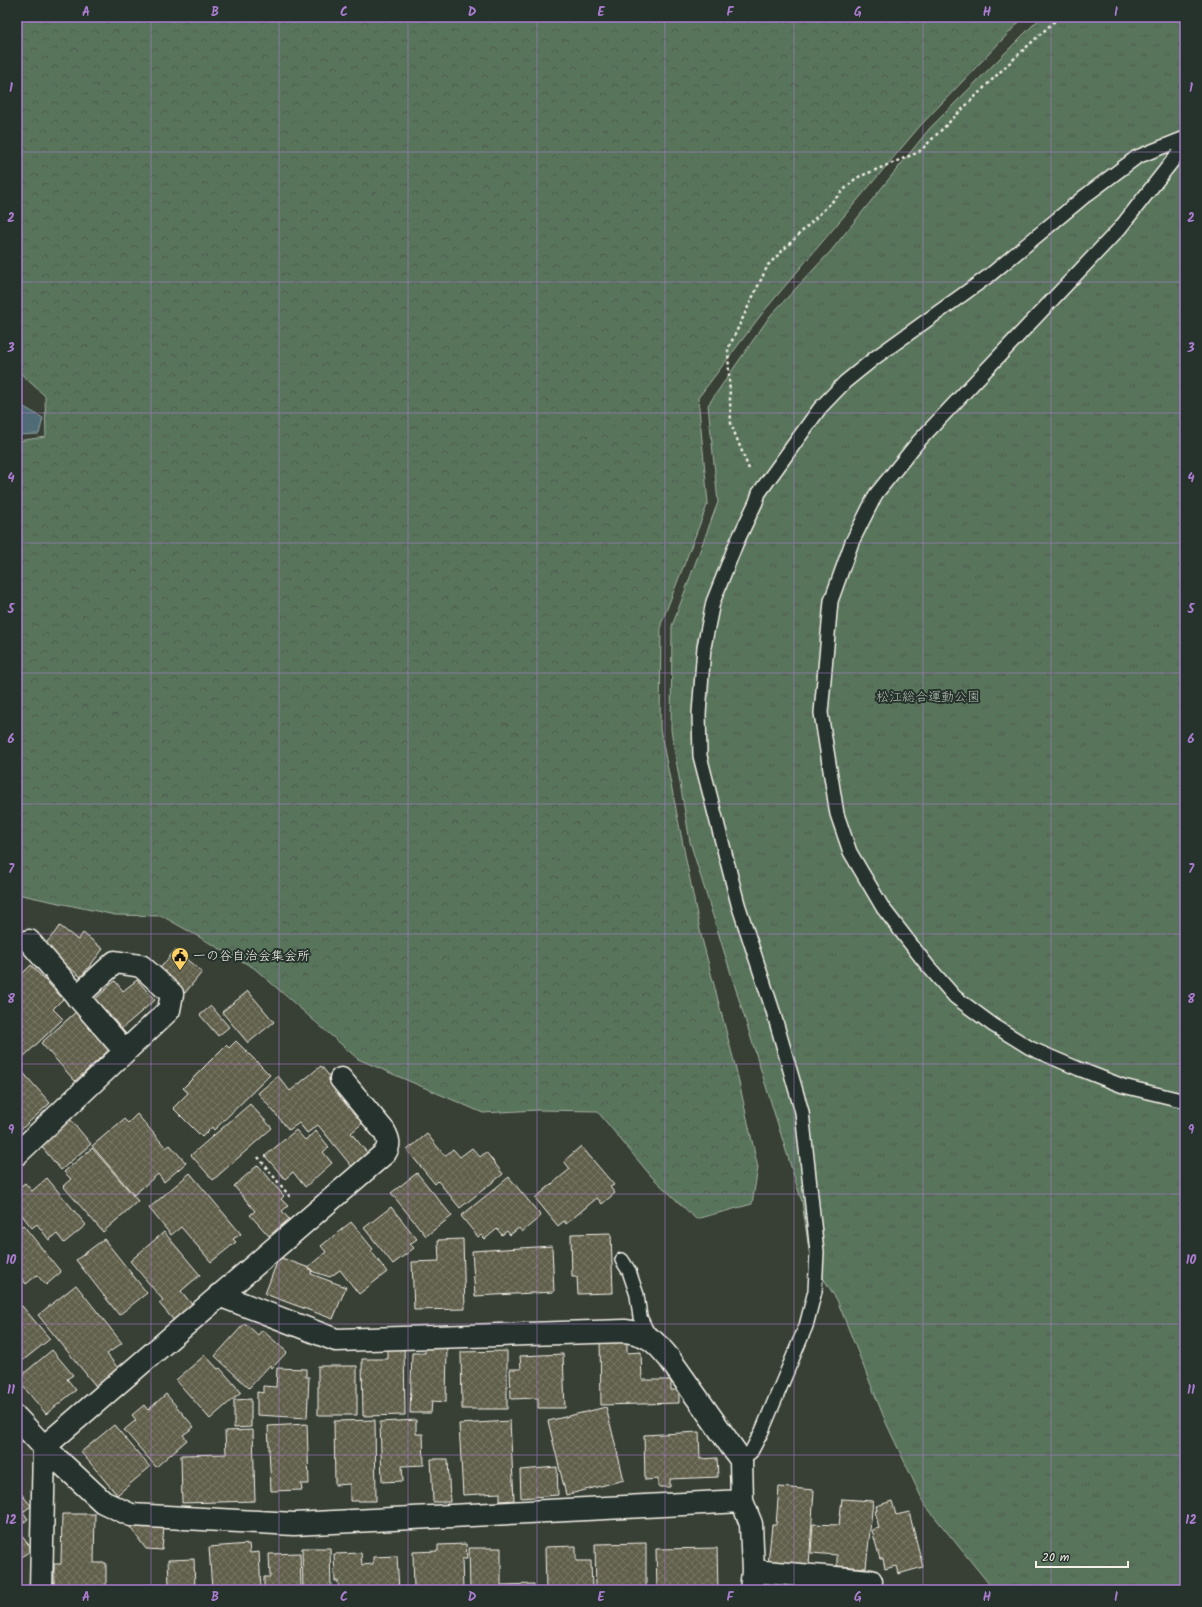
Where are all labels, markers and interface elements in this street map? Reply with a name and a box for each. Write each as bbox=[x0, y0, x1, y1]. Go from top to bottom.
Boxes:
text: A bbox=[82, 2, 90, 23]
text: B bbox=[211, 2, 219, 23]
text: C bbox=[340, 2, 348, 23]
text: D bbox=[468, 2, 477, 23]
text: E bbox=[597, 2, 605, 23]
text: F bbox=[726, 2, 734, 23]
text: G bbox=[854, 2, 862, 23]
text: H bbox=[983, 2, 992, 23]
text: I bbox=[1114, 2, 1118, 23]
text: 1 bbox=[9, 78, 13, 99]
text: 1 bbox=[1189, 78, 1193, 99]
text: 2 bbox=[7, 208, 15, 229]
text: 2 bbox=[1187, 208, 1195, 229]
text: 3 bbox=[6, 338, 15, 359]
text: 3 bbox=[1186, 338, 1195, 359]
text: 4 bbox=[7, 468, 15, 489]
text: 4 bbox=[1187, 468, 1195, 489]
text: 5 bbox=[7, 599, 16, 620]
text: 5 bbox=[1187, 599, 1196, 620]
park label: 松江総合運動公園 bbox=[876, 687, 980, 708]
text: 6 bbox=[7, 729, 15, 750]
text: 6 bbox=[1187, 729, 1195, 750]
text: 7 bbox=[8, 859, 15, 880]
text: 7 bbox=[1188, 859, 1195, 880]
public building icon: 一の谷自治会集会所 bbox=[170, 946, 190, 971]
place label: 一の谷自治会集会所 bbox=[193, 946, 310, 967]
text: 8 bbox=[7, 989, 15, 1010]
text: 8 bbox=[1187, 989, 1195, 1010]
text: 9 bbox=[8, 1120, 15, 1141]
text: 9 bbox=[1188, 1120, 1195, 1141]
text: 10 bbox=[6, 1250, 17, 1271]
text: 10 bbox=[1186, 1250, 1197, 1271]
text: 11 bbox=[7, 1380, 15, 1401]
text: 11 bbox=[1187, 1380, 1195, 1401]
text: 12 bbox=[5, 1510, 17, 1531]
text: 12 bbox=[1185, 1510, 1197, 1531]
scale bar bbox=[1036, 1543, 1128, 1569]
text: 20 m bbox=[1042, 1548, 1070, 1567]
text: A bbox=[82, 1587, 90, 1607]
text: B bbox=[211, 1587, 219, 1607]
text: C bbox=[340, 1587, 348, 1607]
text: D bbox=[468, 1587, 477, 1607]
text: E bbox=[597, 1587, 605, 1607]
text: F bbox=[726, 1587, 734, 1607]
text: G bbox=[854, 1587, 862, 1607]
text: H bbox=[983, 1587, 992, 1607]
text: I bbox=[1114, 1587, 1118, 1607]

